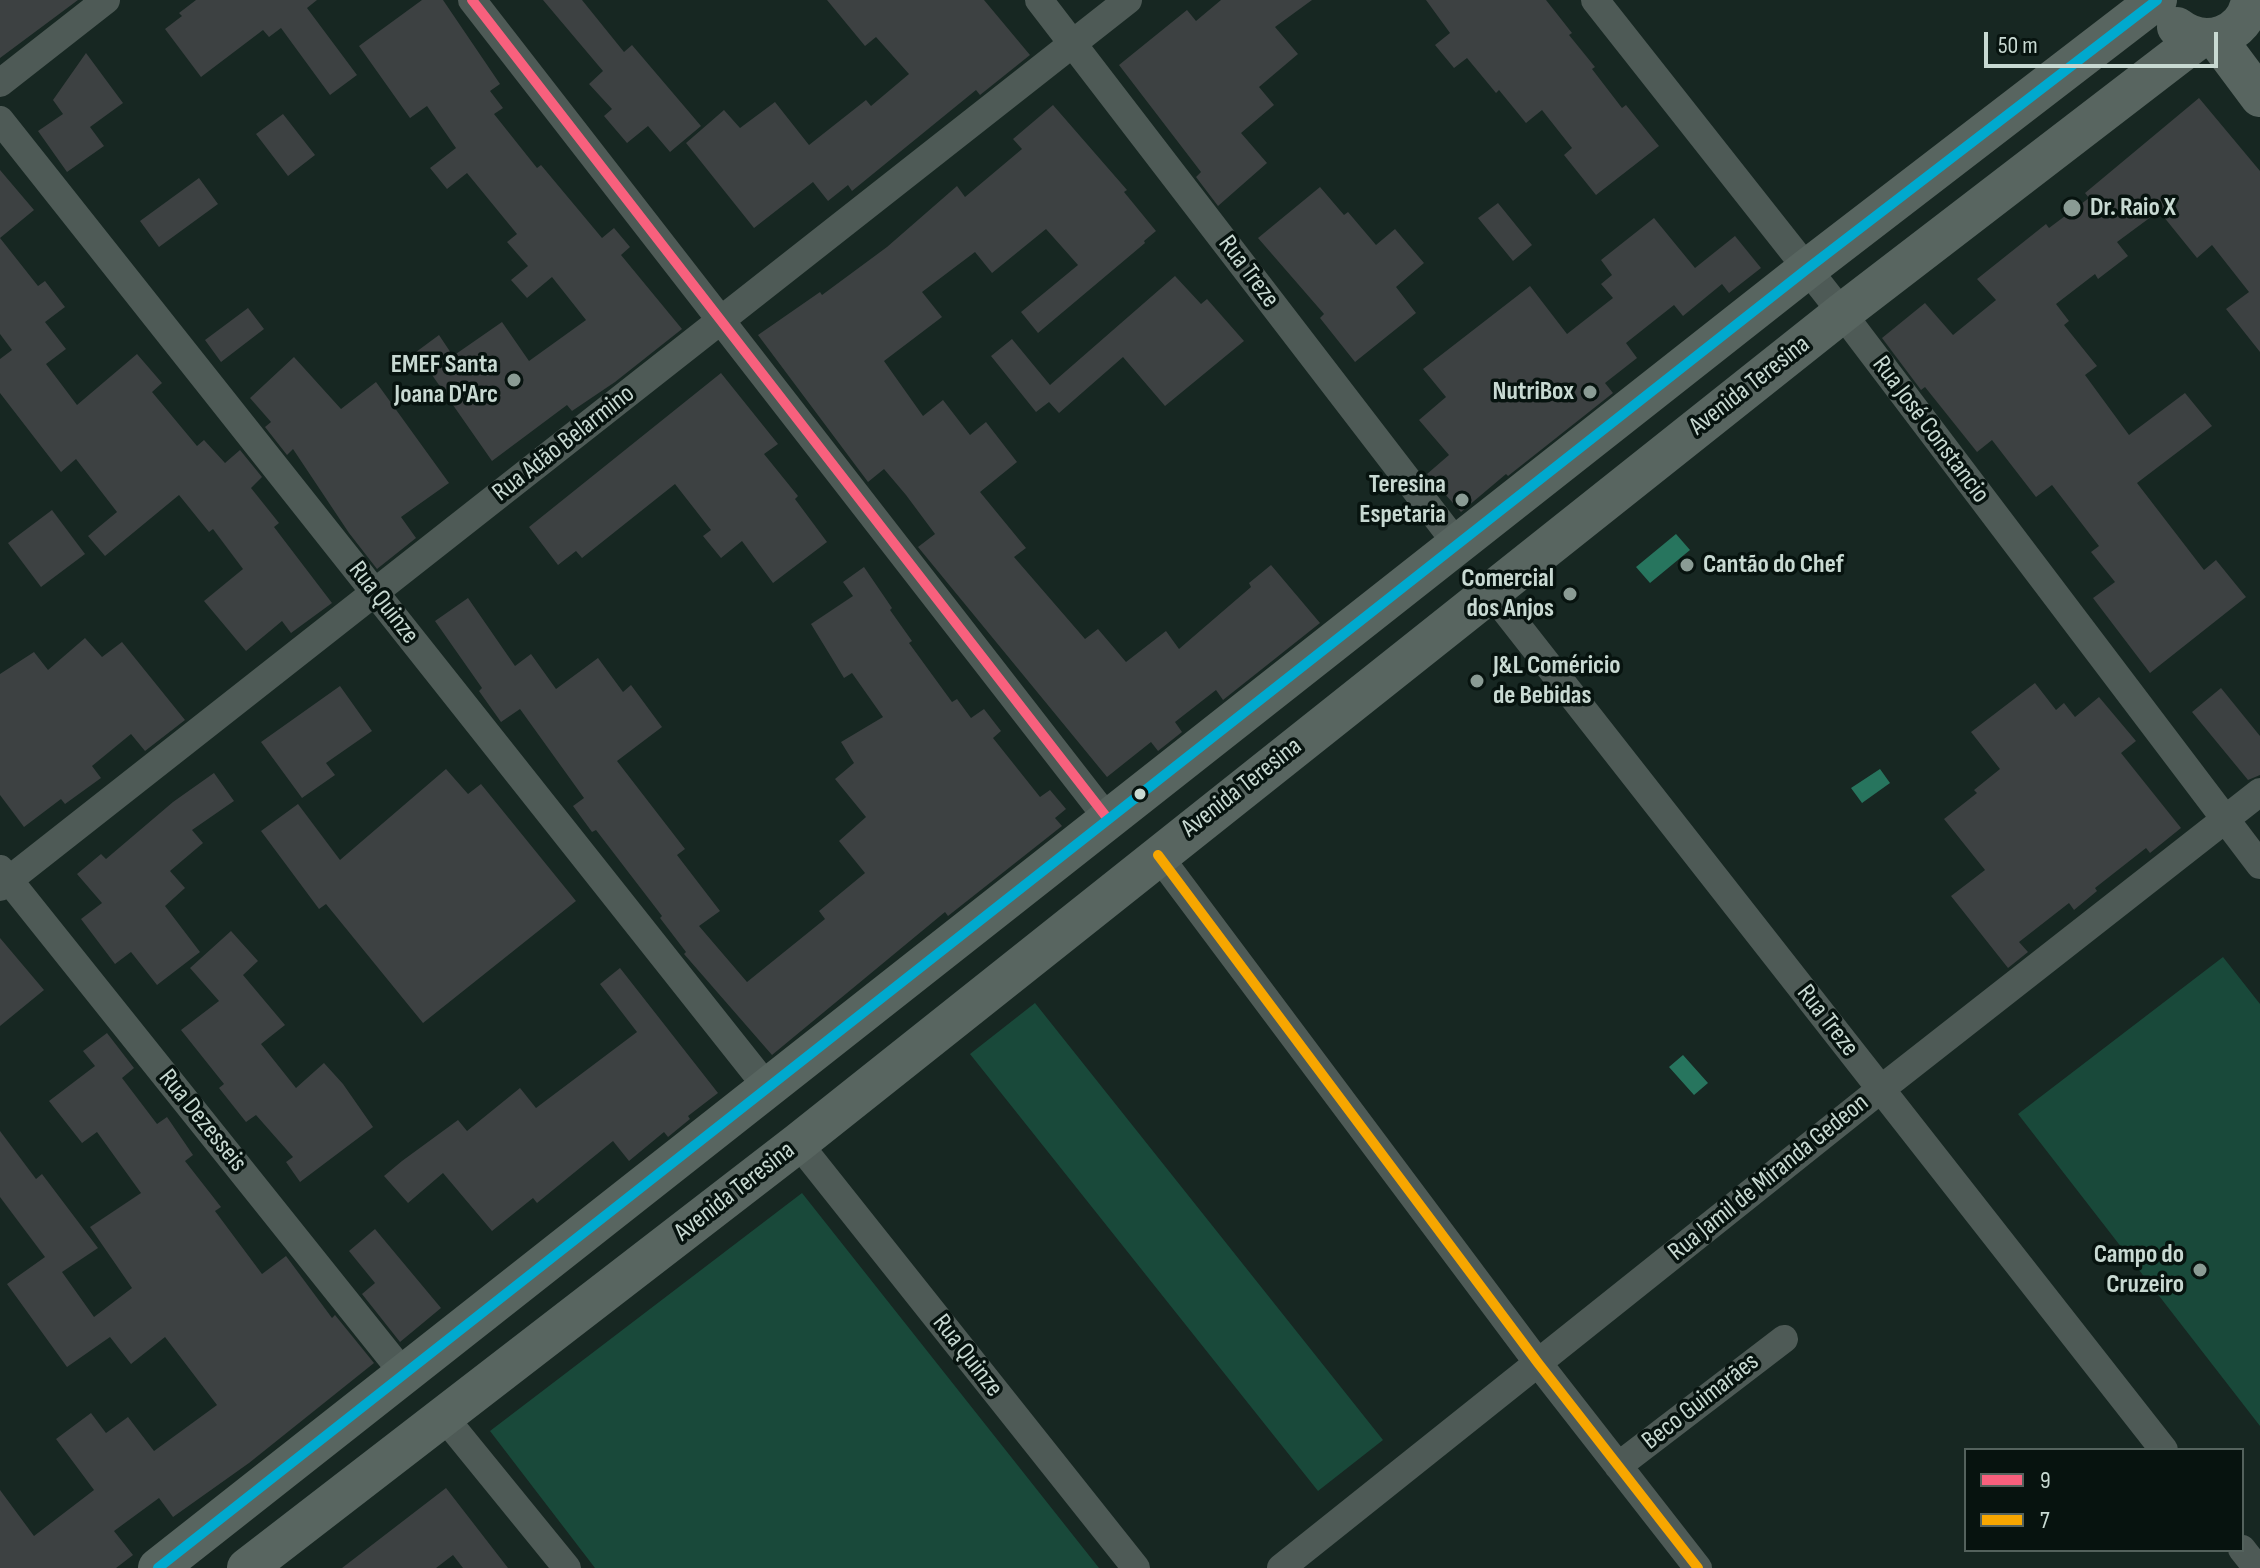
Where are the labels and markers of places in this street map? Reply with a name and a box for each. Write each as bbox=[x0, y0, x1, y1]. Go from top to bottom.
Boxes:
place label: Dr. Raio X bbox=[2090, 192, 2176, 224]
marker: Dr. Raio X bbox=[2061, 197, 2083, 219]
place label: EMEF Santa Joana D'Arc bbox=[391, 349, 498, 410]
marker: EMEF Santa Joana D'Arc bbox=[505, 371, 523, 389]
place label: NutriBox bbox=[1493, 376, 1574, 408]
marker: NutriBox bbox=[1581, 383, 1599, 401]
place label: Teresina Espetaria bbox=[1359, 469, 1446, 530]
marker: Teresina Espetaria bbox=[1453, 491, 1471, 509]
place label: Cantão do Chef bbox=[1703, 549, 1844, 581]
marker: Cantão do Chef bbox=[1678, 556, 1696, 574]
place label: Comercial dos Anjos bbox=[1461, 563, 1554, 624]
marker: Comercial dos Anjos bbox=[1561, 585, 1579, 603]
place label: J&L Coméricio de Bebidas bbox=[1493, 650, 1621, 712]
marker: J&L Coméricio de Bebidas bbox=[1468, 672, 1486, 690]
unlabelled marker bbox=[1132, 786, 1148, 802]
place label: Campo do Cruzeiro bbox=[2094, 1239, 2184, 1300]
marker: Campo do Cruzeiro bbox=[2191, 1261, 2209, 1279]

